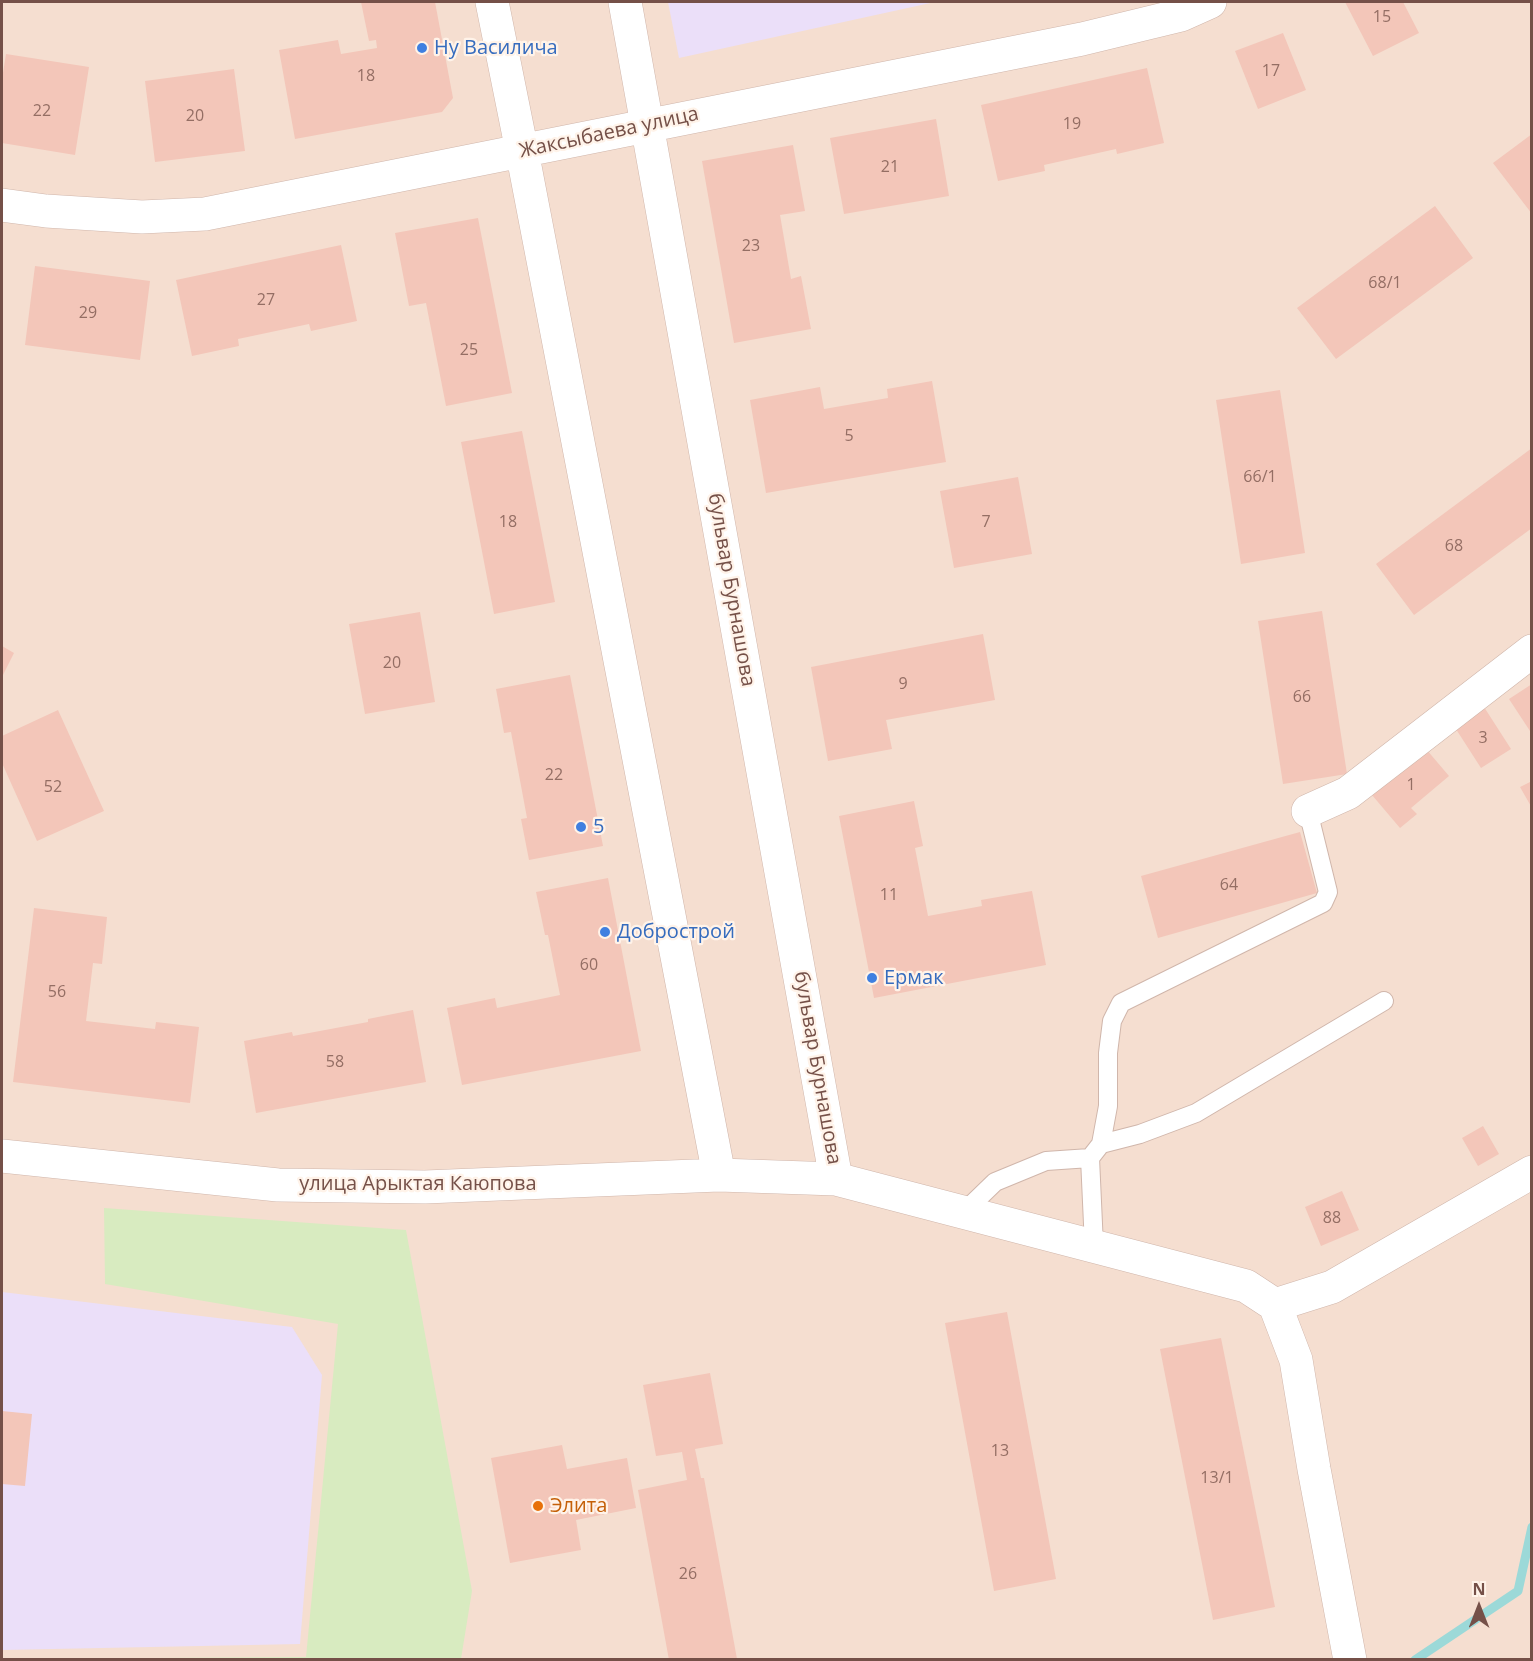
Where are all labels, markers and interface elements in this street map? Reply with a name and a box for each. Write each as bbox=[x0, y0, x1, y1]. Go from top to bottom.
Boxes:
house number: 15 bbox=[1373, 7, 1391, 27]
place label: Ну Василича bbox=[434, 36, 558, 60]
marker: Ну Василича bbox=[415, 41, 429, 55]
house number: 17 bbox=[1262, 61, 1280, 81]
house number: 18 bbox=[357, 66, 375, 86]
house number: 22 bbox=[33, 101, 51, 121]
street label: Жаксыбаева улица bbox=[517, 102, 701, 164]
house number: 20 bbox=[186, 106, 204, 126]
house number: 19 bbox=[1063, 114, 1081, 134]
house number: 21 bbox=[881, 157, 899, 177]
house number: 23 bbox=[742, 236, 760, 256]
house number: 68/1 bbox=[1368, 273, 1402, 293]
house number: 27 bbox=[257, 290, 275, 310]
house number: 29 bbox=[79, 303, 97, 323]
house number: 25 bbox=[460, 340, 478, 360]
house number: 5 bbox=[844, 426, 854, 446]
house number: 66/1 bbox=[1243, 467, 1277, 487]
street label: бульвар Бурнашова bbox=[702, 491, 760, 689]
house number: 18 bbox=[499, 512, 517, 532]
house number: 7 bbox=[981, 512, 991, 532]
house number: 68 bbox=[1445, 536, 1463, 556]
house number: 20 bbox=[383, 653, 401, 673]
house number: 9 bbox=[898, 674, 908, 694]
house number: 66 bbox=[1293, 687, 1311, 707]
house number: 3 bbox=[1478, 728, 1488, 748]
house number: 22 bbox=[545, 765, 563, 785]
house number: 1 bbox=[1406, 775, 1416, 795]
house number: 52 bbox=[44, 777, 62, 797]
place label: 5 bbox=[593, 815, 604, 839]
marker: 5 bbox=[574, 820, 588, 834]
house number: 64 bbox=[1220, 875, 1238, 895]
house number: 11 bbox=[880, 885, 898, 905]
place label: Добрострой bbox=[617, 920, 735, 944]
marker: Добрострой bbox=[598, 925, 612, 939]
house number: 60 bbox=[580, 955, 598, 975]
place label: Ермак bbox=[884, 966, 943, 990]
street label: бульвар Бурнашова bbox=[788, 969, 846, 1167]
marker: Ермак bbox=[865, 971, 879, 985]
house number: 56 bbox=[48, 982, 66, 1002]
house number: 58 bbox=[326, 1052, 344, 1072]
street label: улица Арыктая Каюпова bbox=[299, 1172, 537, 1196]
house number: 88 bbox=[1323, 1208, 1341, 1228]
house number: 13 bbox=[991, 1441, 1009, 1461]
house number: 13/1 bbox=[1200, 1468, 1234, 1488]
place label: Элита bbox=[550, 1494, 607, 1518]
marker: Элита bbox=[531, 1499, 545, 1513]
house number: 26 bbox=[679, 1564, 697, 1584]
north arrow bbox=[1449, 1577, 1509, 1637]
text: N bbox=[1472, 1578, 1486, 1600]

